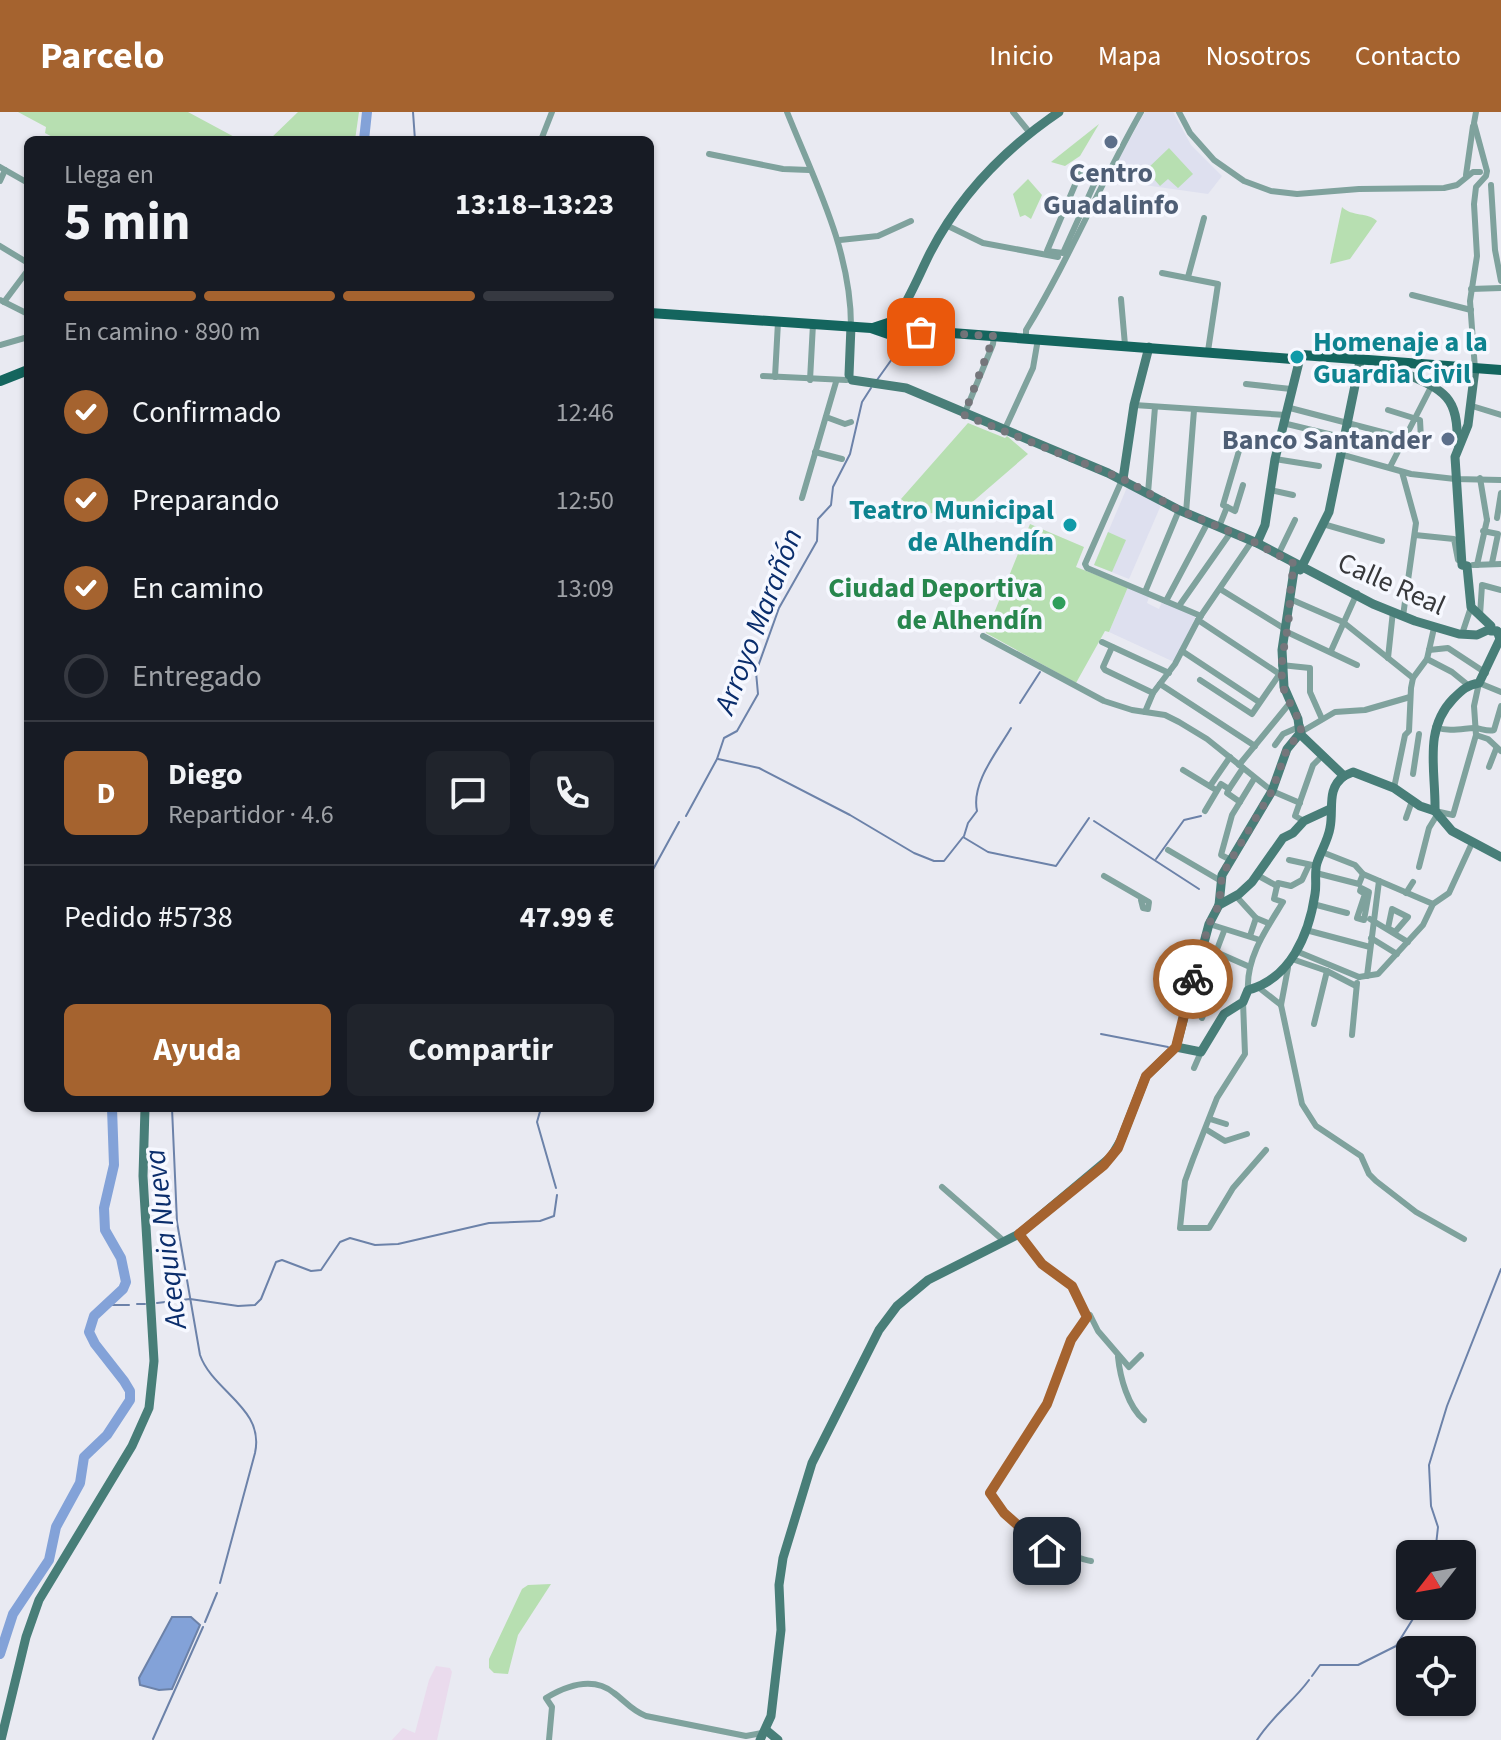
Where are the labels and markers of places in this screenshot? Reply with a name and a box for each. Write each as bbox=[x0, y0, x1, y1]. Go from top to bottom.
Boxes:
marker: Centro Guadalinfo bbox=[1102, 133, 1120, 151]
place label: Centro Guadalinfo bbox=[1043, 153, 1179, 225]
pin bbox=[887, 298, 955, 366]
place label: Homenaje a la Guardia Civil bbox=[1313, 322, 1488, 394]
marker: Homenaje a la Guardia Civil bbox=[1288, 348, 1306, 366]
place label: Banco Santander bbox=[1222, 420, 1433, 460]
marker: Banco Santander bbox=[1439, 430, 1457, 448]
place label: Teatro Municipal de Alhendín bbox=[849, 490, 1054, 562]
marker: Teatro Municipal de Alhendín bbox=[1061, 516, 1079, 534]
place label: Ciudad Deportiva de Alhendín bbox=[828, 568, 1043, 640]
marker: Ciudad Deportiva de Alhendín bbox=[1050, 594, 1068, 612]
pin bbox=[1013, 1517, 1081, 1585]

